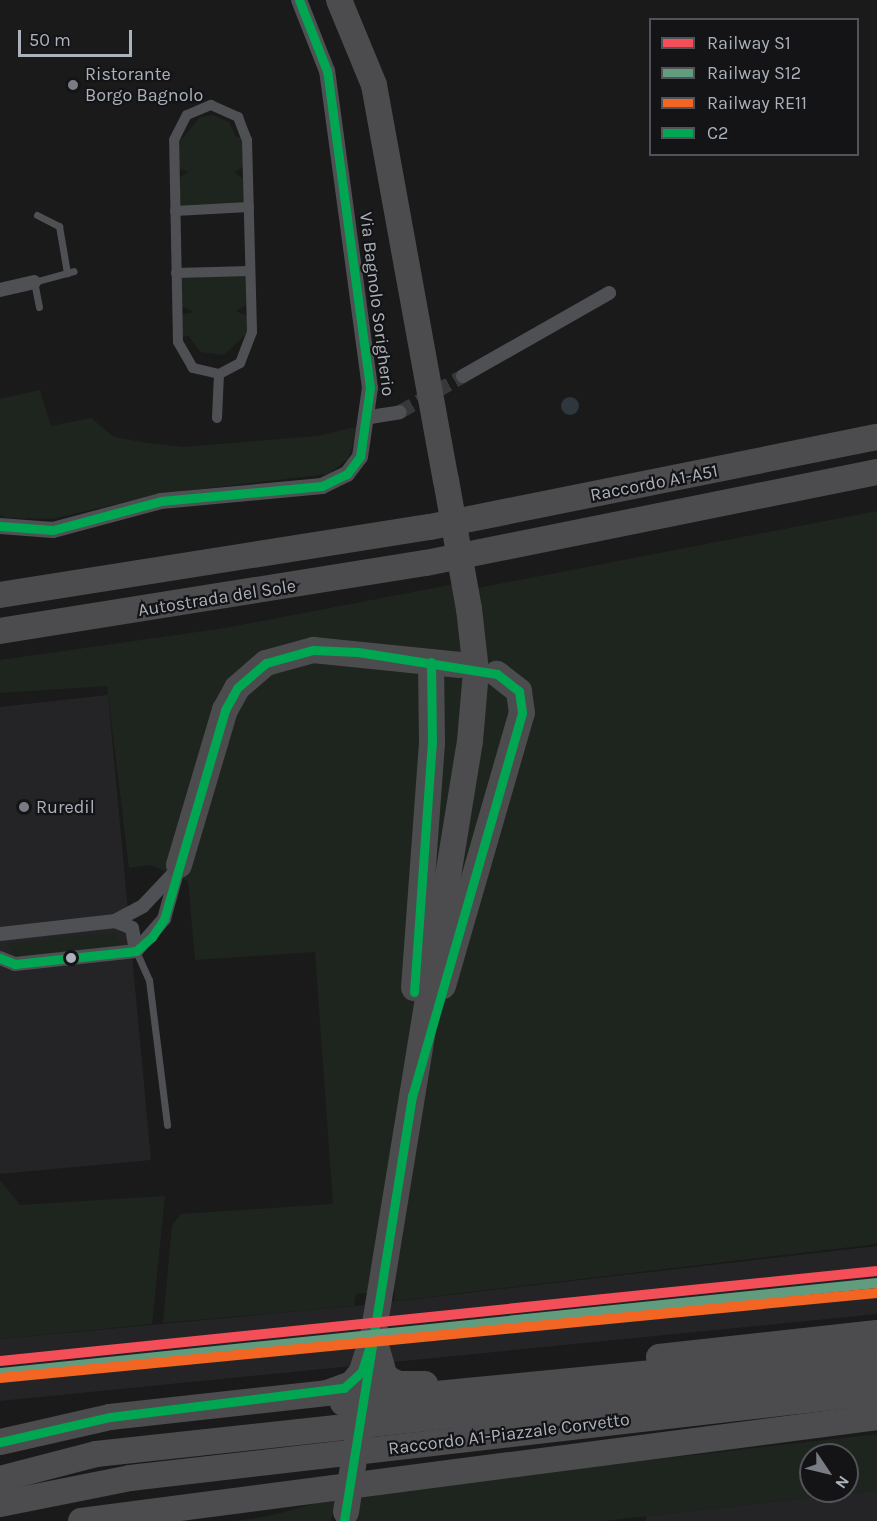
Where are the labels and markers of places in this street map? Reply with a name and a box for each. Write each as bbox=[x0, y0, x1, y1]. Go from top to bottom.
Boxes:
place label: Ristorante Borgo Bagnolo bbox=[85, 64, 203, 106]
marker: Ristorante Borgo Bagnolo bbox=[66, 78, 80, 92]
place label: Ruredil bbox=[36, 796, 95, 818]
marker: Ruredil bbox=[17, 800, 31, 814]
unlabelled marker bbox=[65, 952, 77, 964]

